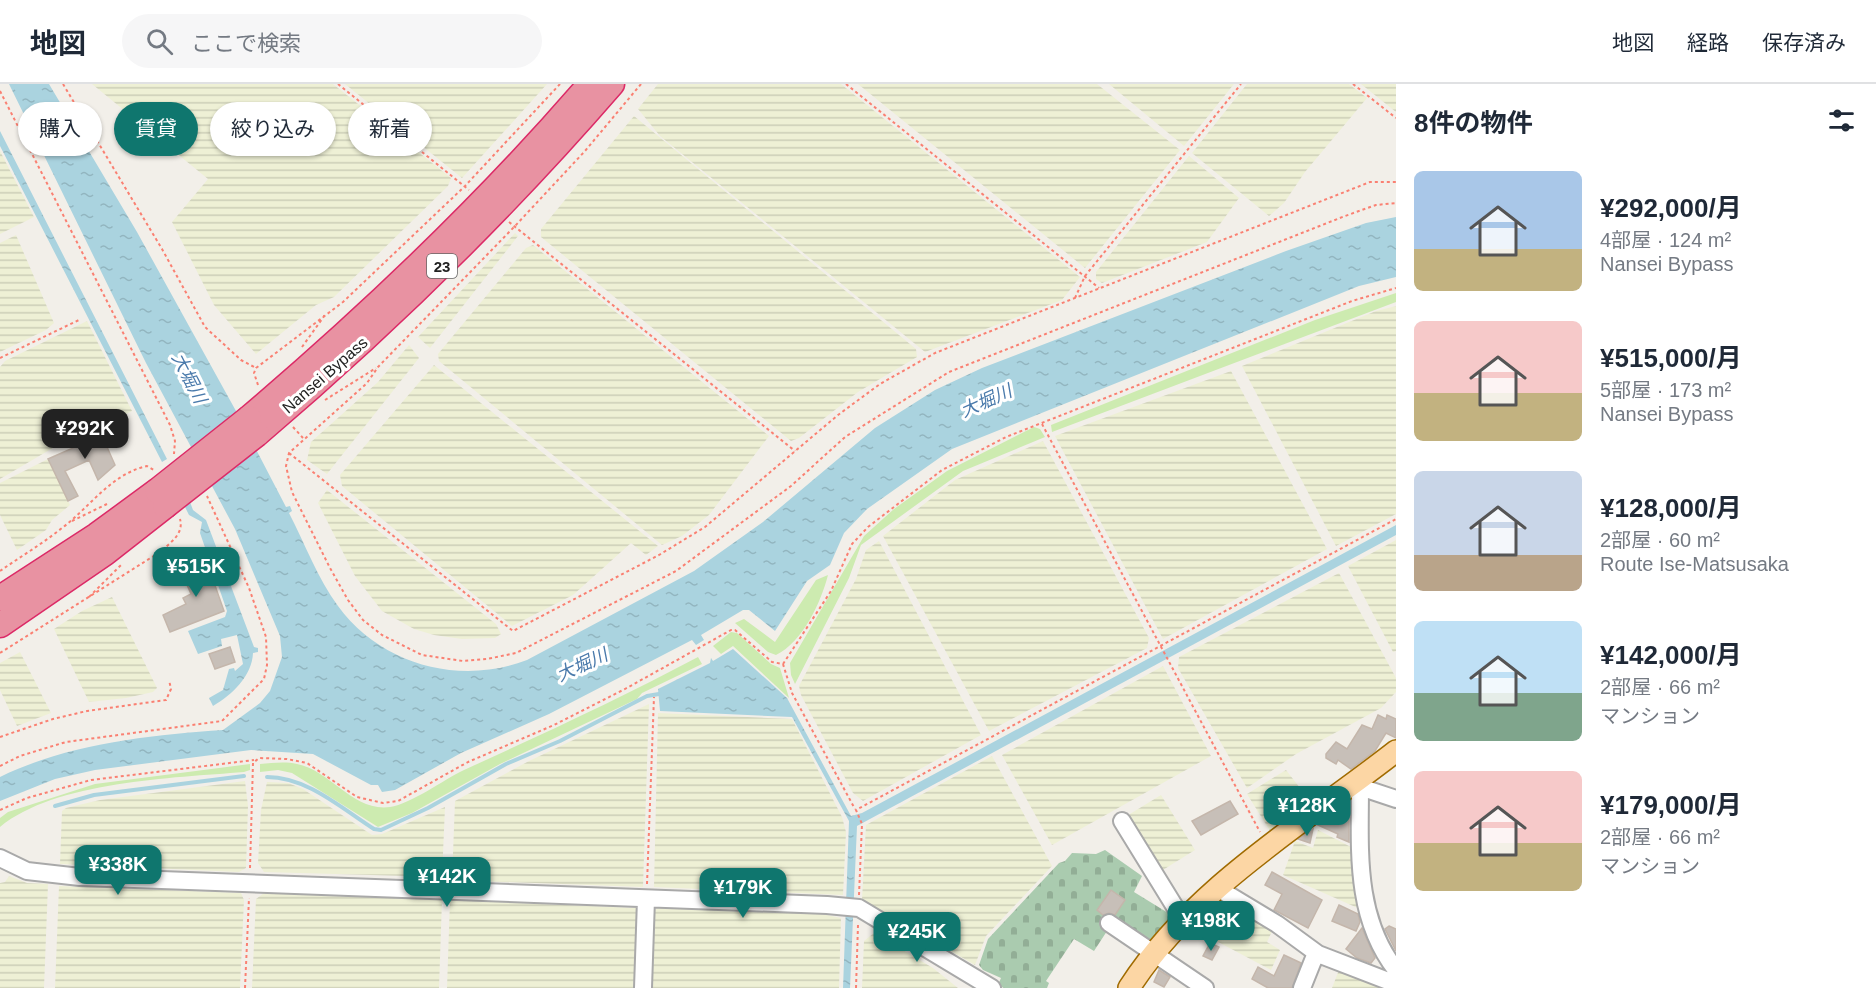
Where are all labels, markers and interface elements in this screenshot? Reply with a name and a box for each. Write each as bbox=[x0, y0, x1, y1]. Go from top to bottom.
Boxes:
search box bbox=[122, 14, 542, 68]
icon: search bbox=[143, 25, 176, 58]
text: 地図 bbox=[30, 28, 86, 59]
text: ここで検索 bbox=[191, 31, 301, 56]
text: 地図 bbox=[1612, 31, 1654, 54]
text: 経路 bbox=[1687, 31, 1729, 54]
text: 保存済み bbox=[1762, 31, 1846, 54]
chip: 購入 bbox=[18, 102, 102, 156]
chip: 賃貸 bbox=[114, 102, 198, 156]
chip: 絞り込み bbox=[210, 102, 336, 156]
chip: 新着 bbox=[348, 102, 432, 156]
icon: filters bbox=[1825, 104, 1858, 137]
text: 8件の物件 bbox=[1414, 108, 1532, 138]
text: ¥292,000/月 bbox=[1600, 193, 1742, 223]
icon: home bbox=[1462, 195, 1534, 267]
text: 4部屋 · 124 m² bbox=[1600, 229, 1731, 251]
text: Nansei Bypass bbox=[1600, 253, 1733, 275]
road number: 23 bbox=[427, 254, 457, 278]
street label: Nansei Bypass bbox=[279, 334, 371, 416]
text: ¥515,000/月 bbox=[1600, 343, 1742, 373]
icon: home bbox=[1462, 345, 1534, 417]
water label: 大堀川 bbox=[168, 349, 211, 408]
text: 5部屋 · 173 m² bbox=[1600, 379, 1731, 401]
water label: 大堀川 bbox=[957, 380, 1017, 421]
text: Nansei Bypass bbox=[1600, 403, 1733, 425]
pin: ¥292K bbox=[43, 409, 127, 460]
text: ¥292K bbox=[56, 417, 114, 439]
text: ¥128,000/月 bbox=[1600, 493, 1742, 523]
icon: home bbox=[1462, 495, 1534, 567]
text: 2部屋 · 60 m² bbox=[1600, 529, 1720, 551]
pin: ¥515K bbox=[154, 547, 238, 598]
text: Route Ise-Matsusaka bbox=[1600, 553, 1789, 575]
text: ¥515K bbox=[167, 555, 225, 577]
text: ¥142,000/月 bbox=[1600, 640, 1742, 670]
water label: 大堀川 bbox=[553, 644, 613, 685]
icon: home bbox=[1462, 645, 1534, 717]
text: 2部屋 · 66 m² bbox=[1600, 676, 1720, 698]
text: マンション bbox=[1600, 705, 1700, 727]
pin: ¥128K bbox=[1265, 786, 1349, 837]
text: ¥179,000/月 bbox=[1600, 790, 1742, 820]
text: ¥128K bbox=[1278, 794, 1336, 816]
icon: home bbox=[1462, 795, 1534, 867]
text: 2部屋 · 66 m² bbox=[1600, 826, 1720, 848]
pin: ¥338K bbox=[76, 845, 160, 896]
text: ¥338K bbox=[89, 853, 147, 875]
text: マンション bbox=[1600, 855, 1700, 877]
pin: ¥142K bbox=[405, 857, 489, 908]
text: ¥142K bbox=[418, 865, 476, 887]
pin: ¥179K bbox=[701, 868, 785, 919]
text: ¥179K bbox=[714, 876, 772, 898]
pin: ¥198K bbox=[1169, 901, 1253, 952]
text: ¥198K bbox=[1182, 909, 1240, 931]
pin: ¥245K bbox=[875, 912, 959, 963]
text: ¥245K bbox=[888, 920, 946, 942]

